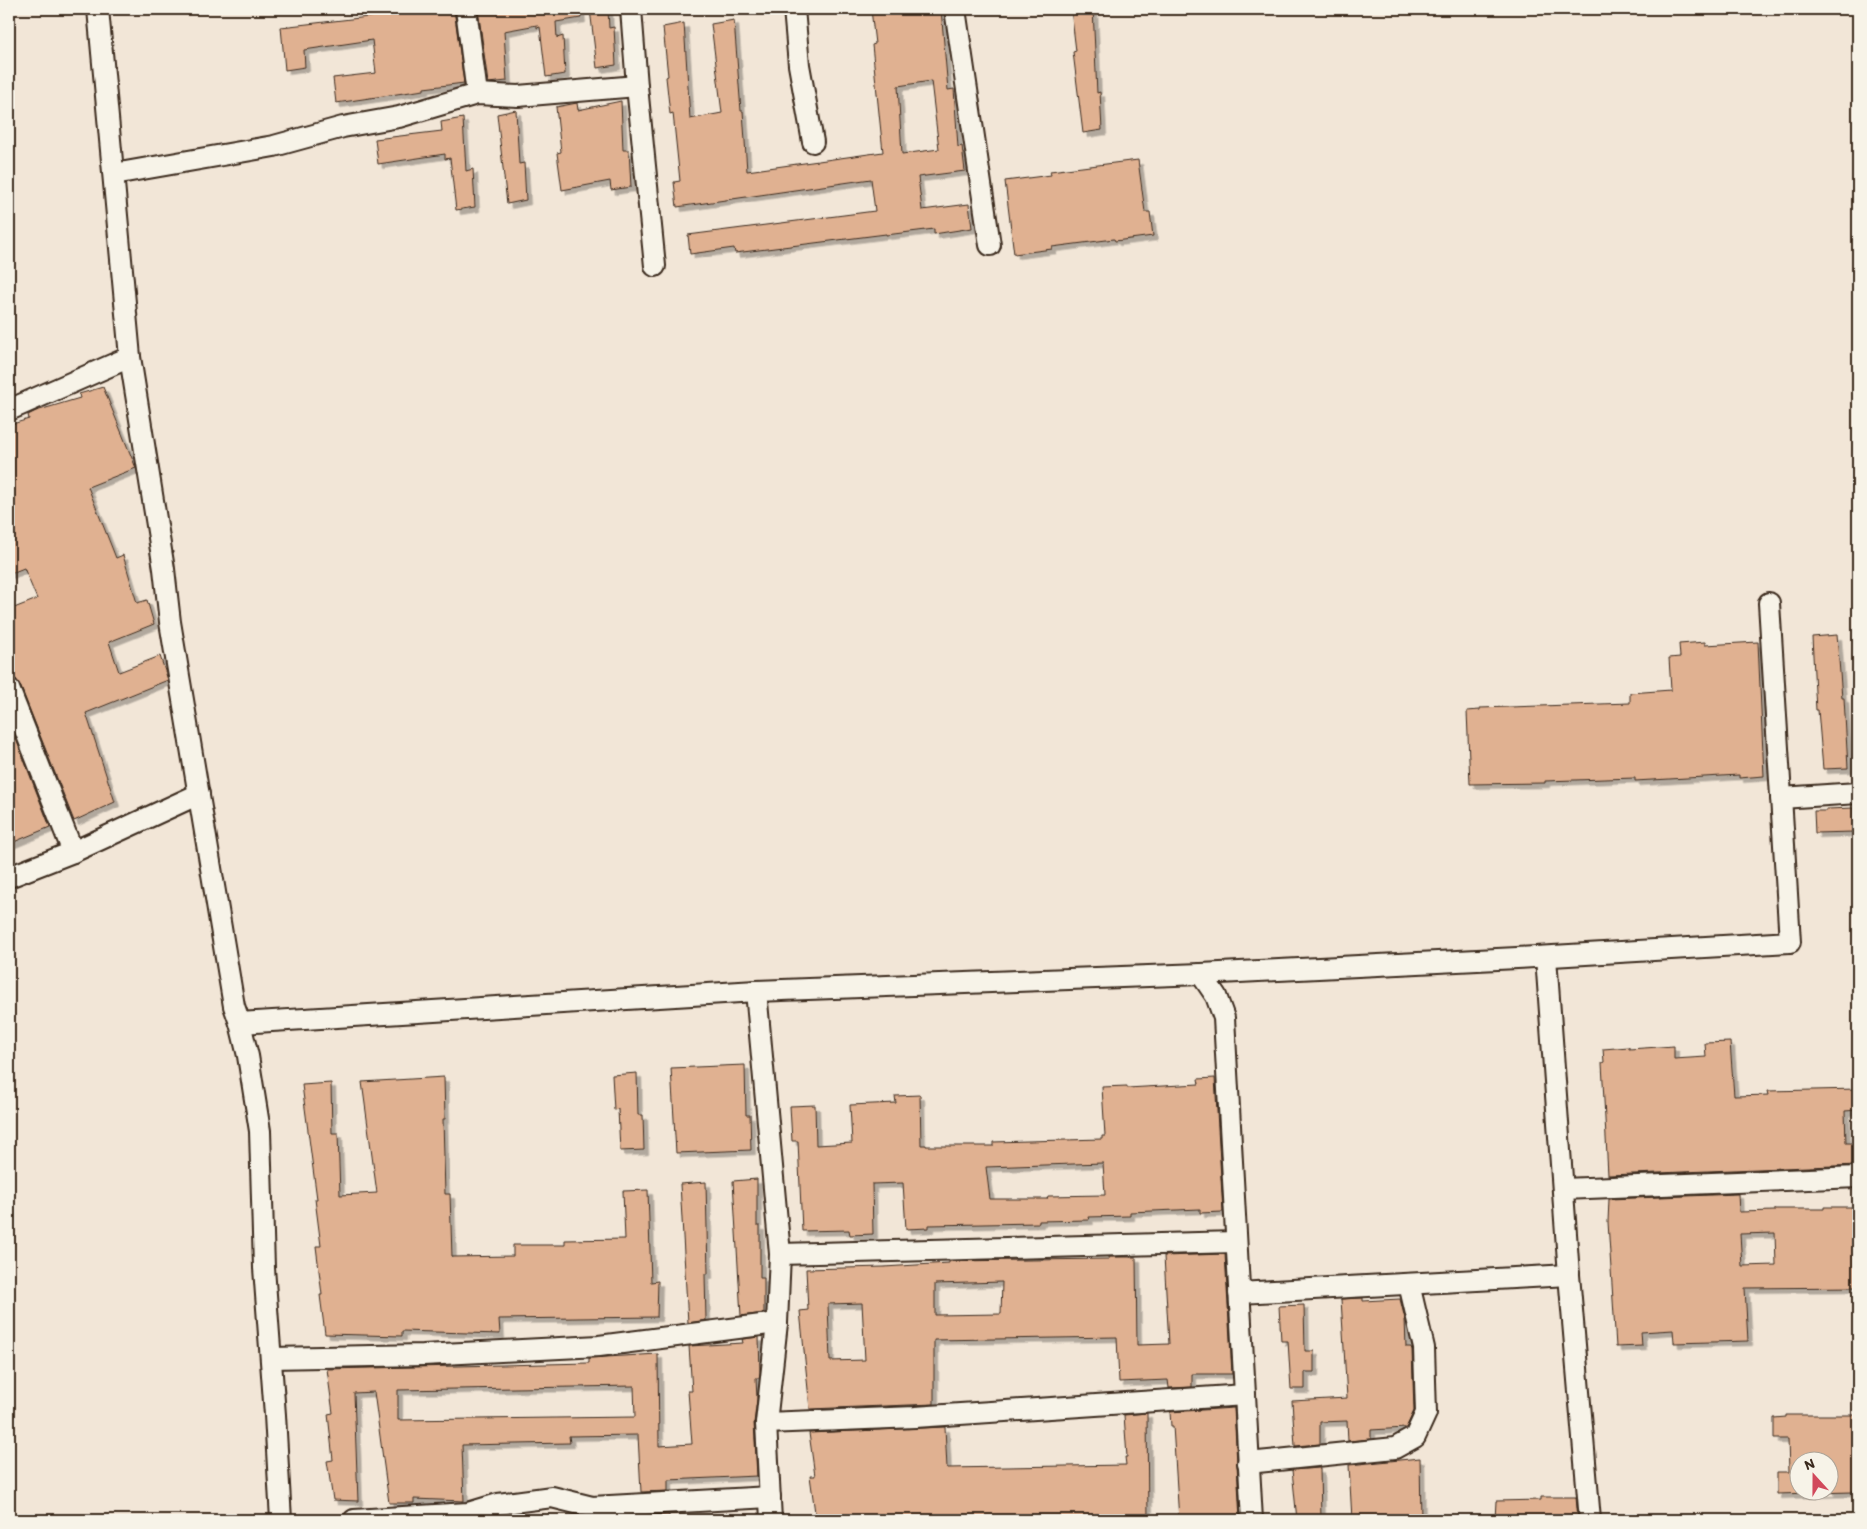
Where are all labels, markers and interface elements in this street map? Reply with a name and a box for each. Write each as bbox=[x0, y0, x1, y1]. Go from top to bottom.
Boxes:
north arrow bbox=[1790, 1452, 1840, 1502]
text: N bbox=[1802, 1455, 1817, 1474]

